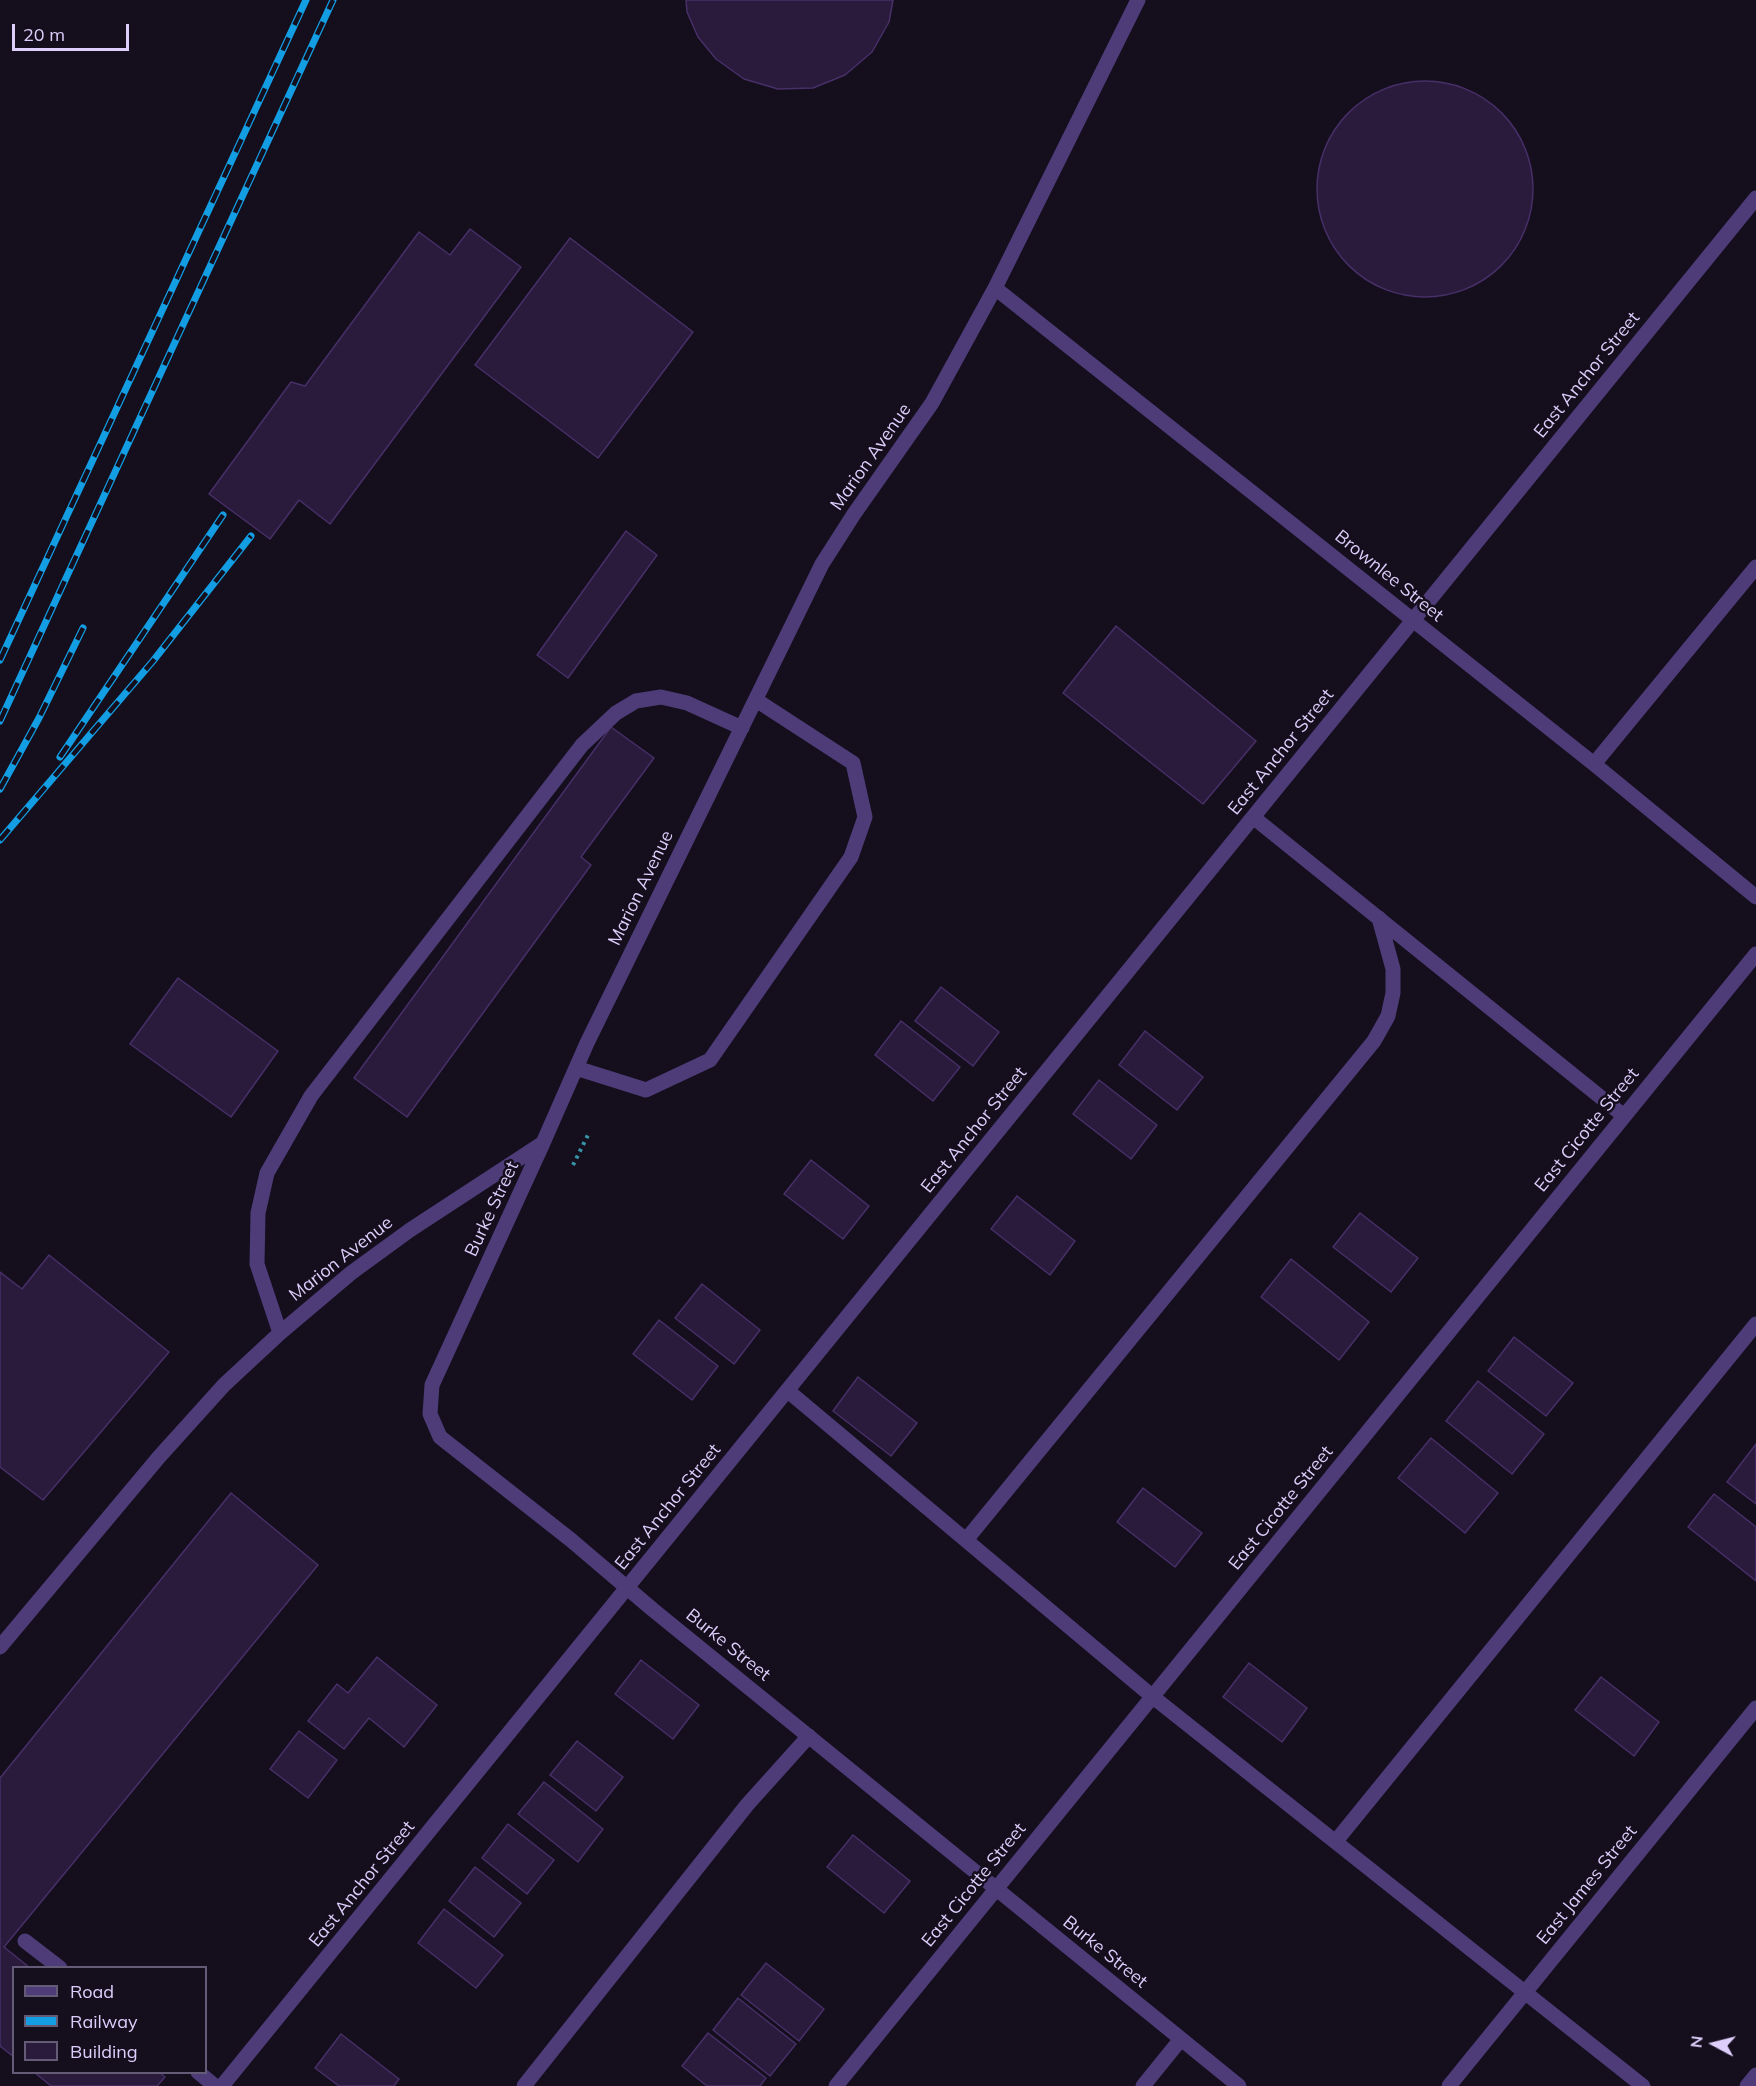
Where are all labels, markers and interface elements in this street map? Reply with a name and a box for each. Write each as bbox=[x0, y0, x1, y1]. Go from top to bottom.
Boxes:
scale bar bbox=[15, 12, 132, 50]
text: 20 m bbox=[23, 23, 65, 46]
street label: East Anchor Street bbox=[1530, 308, 1644, 442]
street label: Marion Avenue bbox=[826, 399, 916, 515]
street label: Brownlee Street bbox=[1330, 526, 1448, 626]
street label: East Anchor Street bbox=[1224, 685, 1338, 819]
street label: Marion Avenue bbox=[604, 827, 678, 949]
street label: East Anchor Street bbox=[917, 1063, 1031, 1197]
street label: East Cicotte Street bbox=[1530, 1064, 1644, 1196]
street label: Burke Street bbox=[461, 1158, 523, 1260]
street label: Marion Avenue bbox=[285, 1212, 397, 1306]
street label: East Anchor Street bbox=[611, 1440, 725, 1574]
street label: East Cicotte Street bbox=[1224, 1442, 1338, 1574]
street label: Burke Street bbox=[681, 1604, 775, 1686]
street label: East Anchor Street bbox=[305, 1817, 419, 1951]
street label: East Cicotte Street bbox=[917, 1819, 1031, 1951]
street label: East James Street bbox=[1532, 1821, 1642, 1949]
street label: Burke Street bbox=[1058, 1911, 1152, 1993]
legend bbox=[12, 1966, 207, 2074]
text: Road bbox=[70, 1980, 114, 2003]
text: Railway bbox=[70, 2010, 138, 2033]
north arrow bbox=[1684, 2014, 1744, 2074]
text: N bbox=[1685, 2035, 1707, 2049]
text: Building bbox=[70, 2040, 138, 2063]

